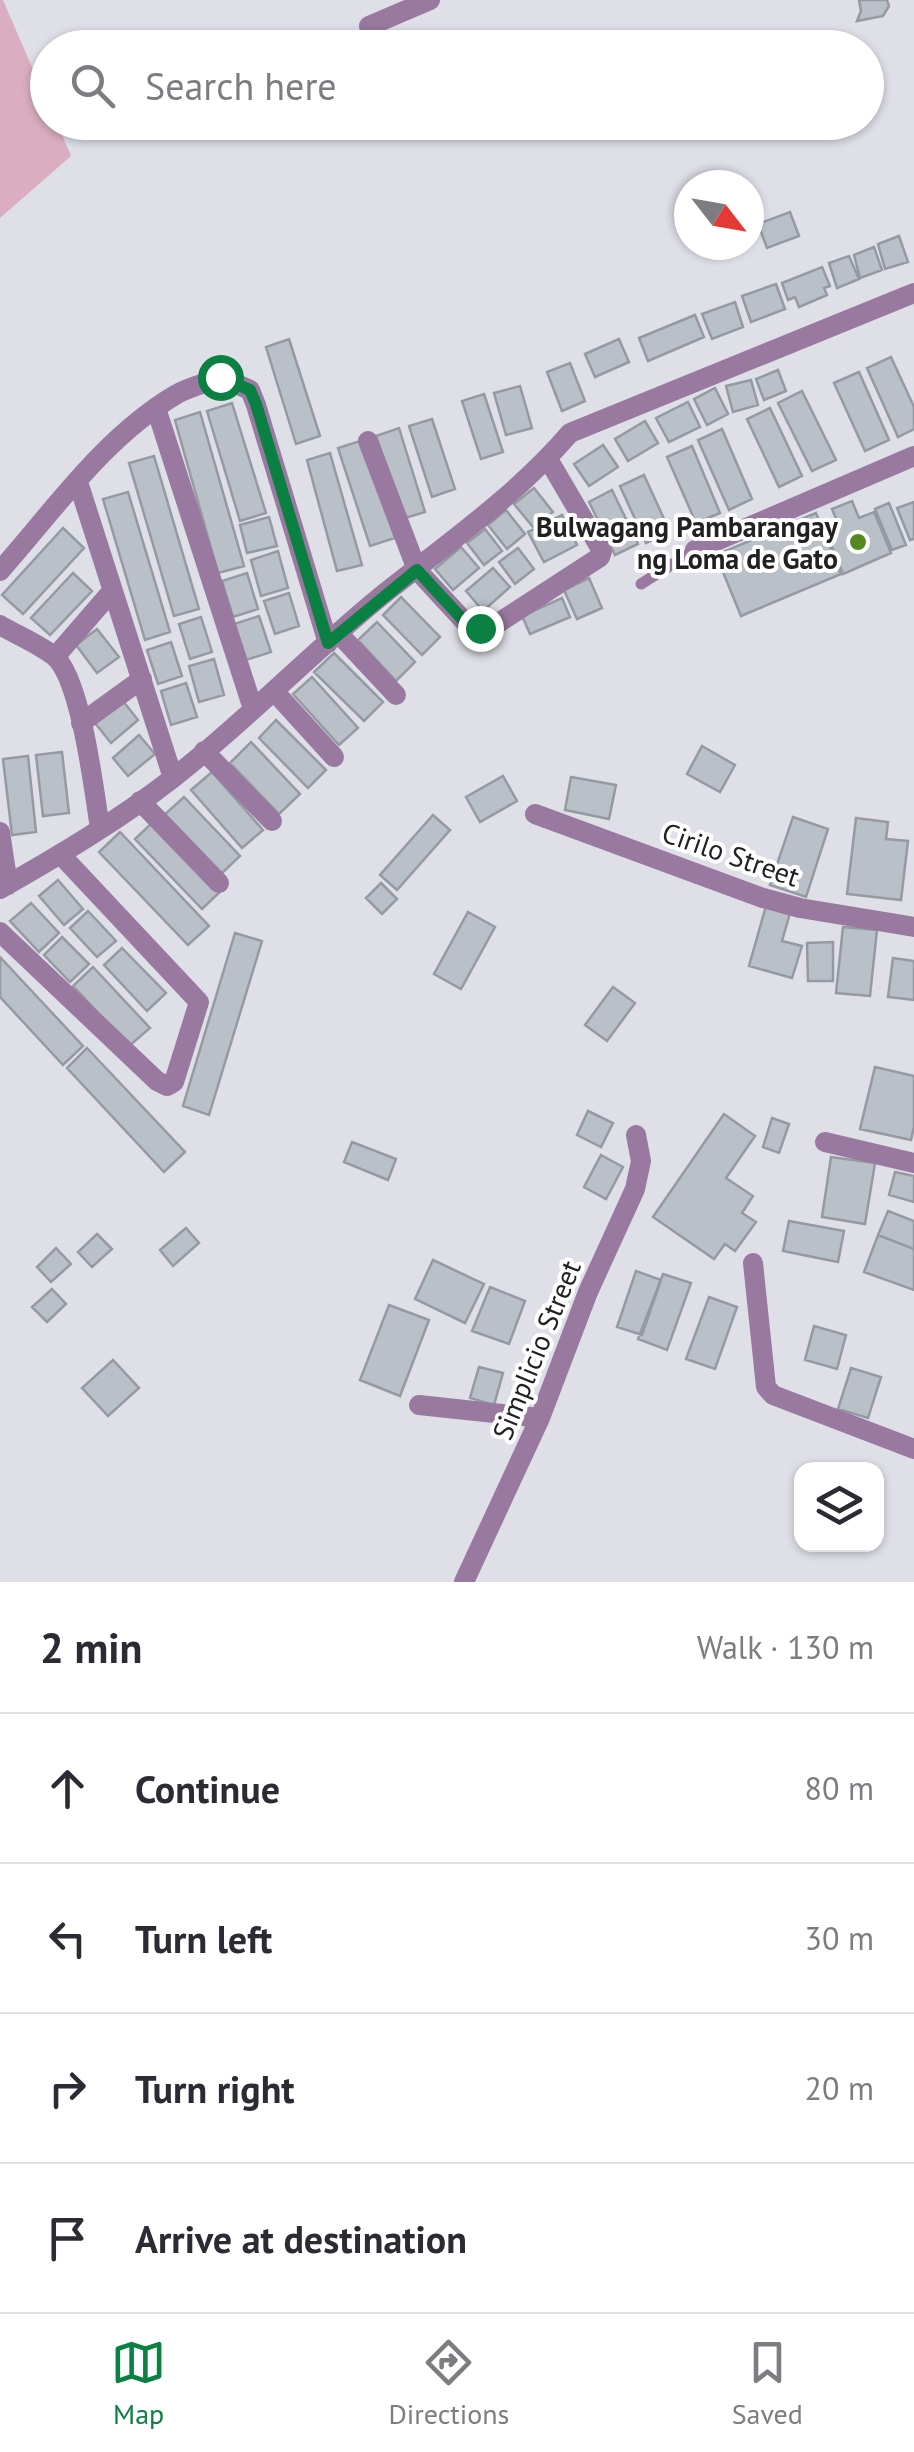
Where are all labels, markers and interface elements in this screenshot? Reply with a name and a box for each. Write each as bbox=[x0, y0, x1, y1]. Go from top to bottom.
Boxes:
search box bbox=[30, 30, 884, 140]
icon: search bbox=[65, 58, 120, 113]
text: Search here bbox=[145, 61, 337, 110]
north arrow bbox=[674, 170, 764, 260]
route start bbox=[198, 355, 244, 401]
place label: Bulwagang Pambarangay ng Loma de Gato bbox=[536, 508, 839, 577]
marker: Bulwagang Pambarangay ng Loma de Gato bbox=[847, 531, 869, 553]
route end bbox=[458, 606, 504, 652]
street label: Cirilo Street bbox=[658, 813, 805, 895]
street label: Simplicio Street bbox=[483, 1254, 589, 1445]
map controls bbox=[794, 1462, 884, 1552]
button: layers bbox=[794, 1462, 884, 1552]
text: 2 min bbox=[40, 1620, 142, 1675]
text: Walk · 130 m bbox=[697, 1626, 874, 1668]
icon: ahead bbox=[40, 1761, 95, 1816]
text: Continue bbox=[135, 1764, 280, 1813]
text: 80 m bbox=[805, 1767, 874, 1809]
icon: left bbox=[40, 1911, 95, 1966]
text: Turn left bbox=[135, 1914, 272, 1963]
text: 30 m bbox=[805, 1917, 874, 1959]
icon: right bbox=[40, 2061, 95, 2116]
text: Turn right bbox=[135, 2064, 295, 2113]
text: 20 m bbox=[805, 2067, 874, 2109]
icon: arrive bbox=[40, 2211, 95, 2266]
text: Arrive at destination bbox=[135, 2214, 467, 2263]
tab: Map bbox=[111, 2335, 166, 2432]
tab: Directions bbox=[388, 2335, 509, 2432]
tab: Saved bbox=[732, 2335, 803, 2432]

